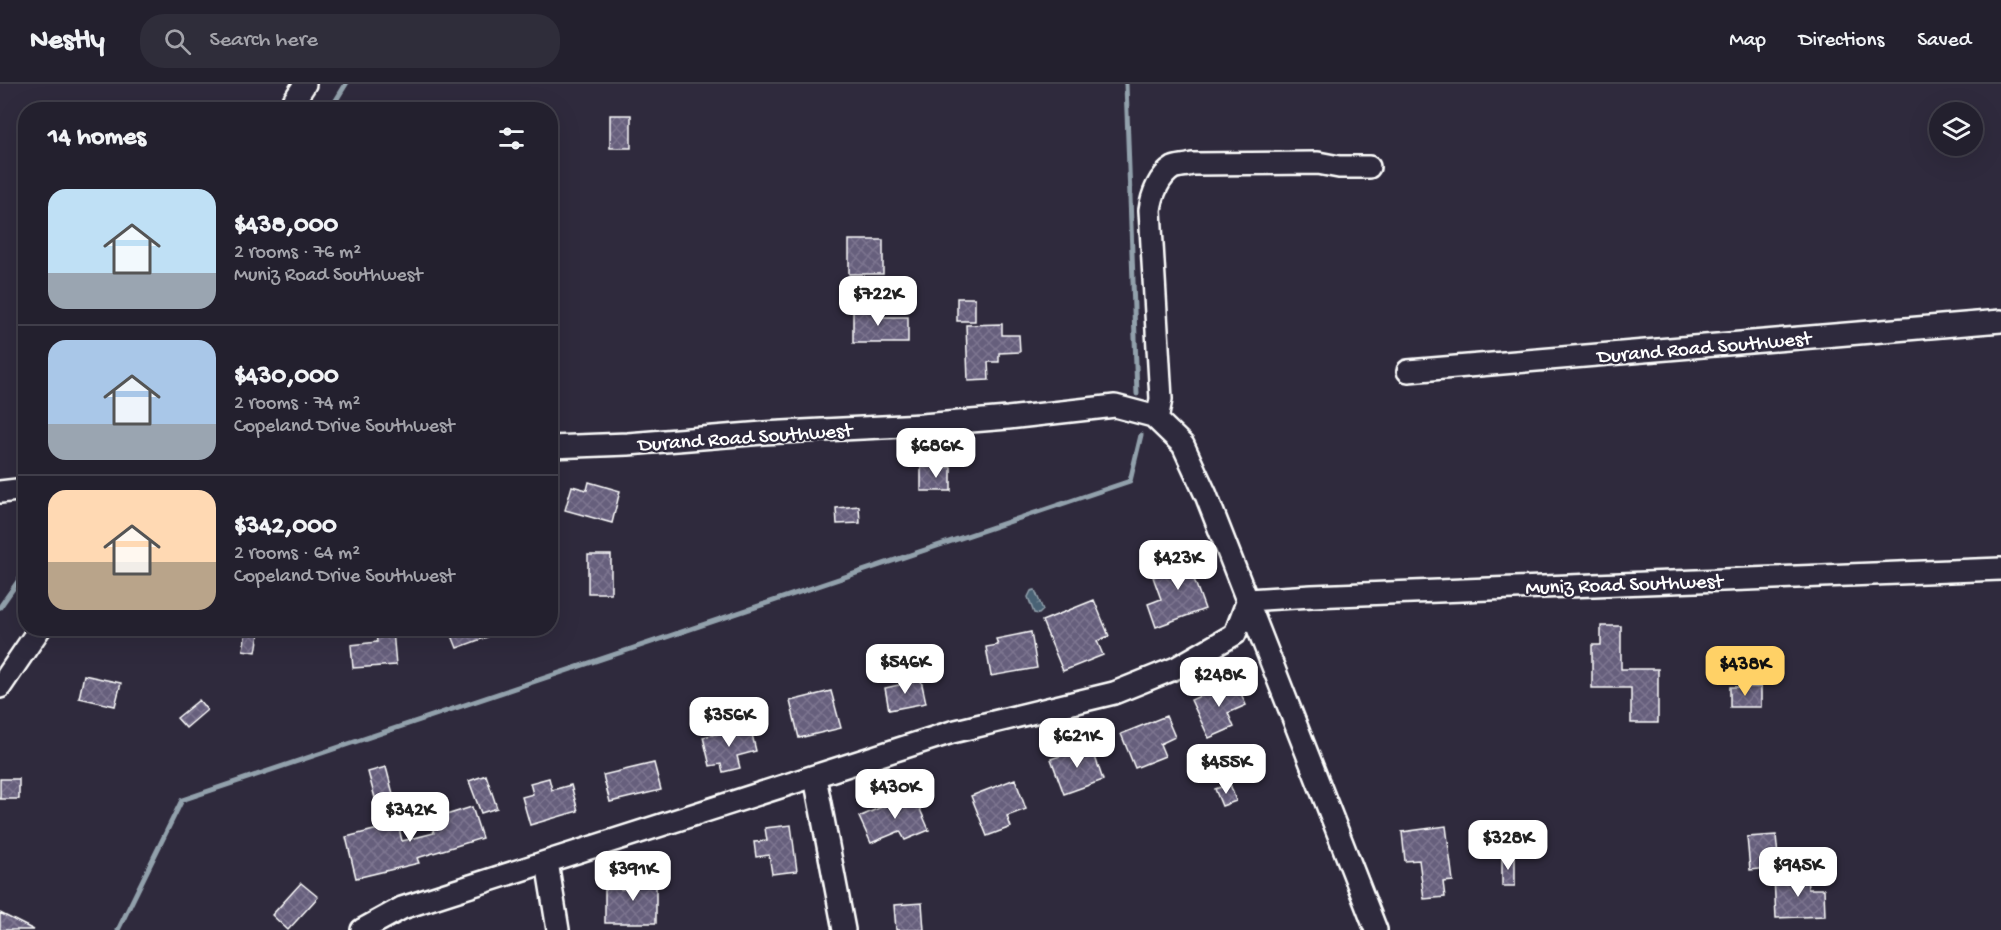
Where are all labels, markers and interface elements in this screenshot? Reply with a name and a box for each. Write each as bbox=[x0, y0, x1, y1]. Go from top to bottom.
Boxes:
search box bbox=[140, 14, 560, 68]
text: Nestly bbox=[30, 25, 104, 58]
icon: search bbox=[161, 25, 194, 58]
text: Search here bbox=[209, 28, 318, 54]
text: Map bbox=[1729, 29, 1766, 54]
text: Directions bbox=[1799, 29, 1884, 54]
text: Saved bbox=[1917, 29, 1971, 54]
map controls bbox=[1929, 102, 1983, 156]
button: layers bbox=[1929, 102, 1983, 156]
icon: filters bbox=[495, 122, 528, 155]
text: 14 homes bbox=[48, 123, 146, 154]
text: $438,000 bbox=[234, 211, 338, 242]
icon: home bbox=[96, 213, 168, 285]
text: 2 rooms · 76 m² bbox=[234, 242, 361, 265]
text: Muniz Road Southwest bbox=[234, 265, 422, 288]
pin: $722K bbox=[836, 276, 920, 327]
text: $722K bbox=[853, 284, 903, 307]
street label: Durand Road Southwest bbox=[1594, 327, 1815, 371]
text: $430,000 bbox=[234, 362, 339, 393]
icon: home bbox=[96, 364, 168, 436]
text: 2 rooms · 74 m² bbox=[234, 393, 360, 416]
text: Copeland Drive Southwest bbox=[234, 416, 454, 439]
street label: Durand Road Southwest bbox=[635, 419, 856, 460]
pin: $686K bbox=[894, 428, 978, 479]
text: $686K bbox=[910, 436, 962, 459]
text: $342,000 bbox=[234, 512, 337, 543]
icon: home bbox=[96, 514, 168, 586]
pin: $423K bbox=[1136, 540, 1220, 591]
text: 2 rooms · 64 m² bbox=[234, 543, 360, 566]
text: $423K bbox=[1153, 548, 1203, 571]
text: Copeland Drive Southwest bbox=[234, 566, 454, 589]
street label: Muniz Road Southwest bbox=[1525, 570, 1726, 602]
pin: $546K bbox=[863, 644, 947, 695]
pin: $438K bbox=[1703, 646, 1787, 697]
text: $546K bbox=[880, 652, 930, 675]
text: $438K bbox=[1720, 654, 1770, 677]
pin: $248K bbox=[1177, 657, 1261, 708]
text: $248K bbox=[1194, 665, 1244, 688]
pin: $356K bbox=[687, 697, 771, 748]
text: $356K bbox=[703, 705, 755, 728]
pin: $621K bbox=[1035, 718, 1119, 769]
text: $621K bbox=[1053, 726, 1101, 749]
pin: $455K bbox=[1184, 744, 1268, 795]
text: $455K bbox=[1201, 752, 1251, 775]
pin: $430K bbox=[853, 769, 937, 820]
text: $430K bbox=[869, 777, 921, 800]
pin: $342K bbox=[368, 792, 452, 843]
text: $342K bbox=[385, 800, 435, 823]
pin: $328K bbox=[1466, 820, 1550, 871]
text: $328K bbox=[1482, 828, 1534, 851]
pin: $945K bbox=[1756, 847, 1840, 898]
pin: $391K bbox=[591, 851, 675, 902]
text: $945K bbox=[1773, 855, 1823, 878]
text: $391K bbox=[609, 859, 657, 882]

